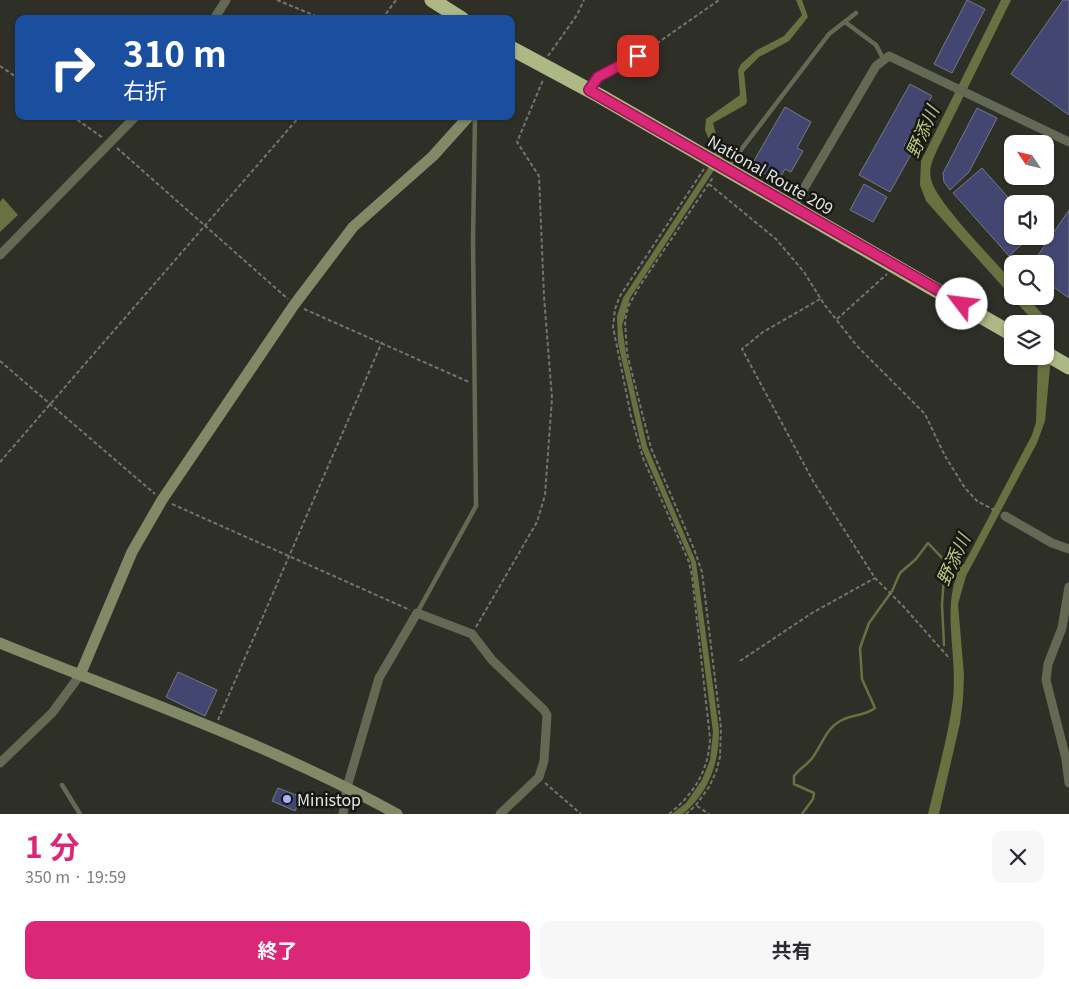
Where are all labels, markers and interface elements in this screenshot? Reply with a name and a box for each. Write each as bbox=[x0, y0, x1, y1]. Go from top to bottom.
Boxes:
text: 310 m bbox=[123, 26, 227, 77]
icon: right bbox=[40, 35, 105, 100]
pin bbox=[617, 35, 659, 77]
icon: arrive bbox=[624, 42, 652, 70]
text: 右折 bbox=[123, 73, 167, 105]
water label: 野添川 bbox=[898, 99, 945, 161]
street label: National Route 209 bbox=[704, 128, 838, 220]
north arrow bbox=[1004, 135, 1054, 185]
map controls bbox=[1004, 135, 1054, 365]
button: sound bbox=[1004, 195, 1054, 245]
button: search bbox=[1004, 255, 1054, 305]
position arrow bbox=[935, 277, 987, 329]
button: layers bbox=[1004, 315, 1054, 365]
water label: 野添川 bbox=[929, 527, 976, 589]
place label: Ministop bbox=[297, 787, 361, 811]
marker: Ministop bbox=[281, 793, 293, 805]
text: 1 分 bbox=[25, 823, 80, 867]
button: close bbox=[992, 831, 1044, 883]
text: 350 m · 19:59 bbox=[25, 864, 126, 888]
button: 終了 bbox=[25, 921, 530, 979]
button: 共有 bbox=[540, 921, 1044, 979]

